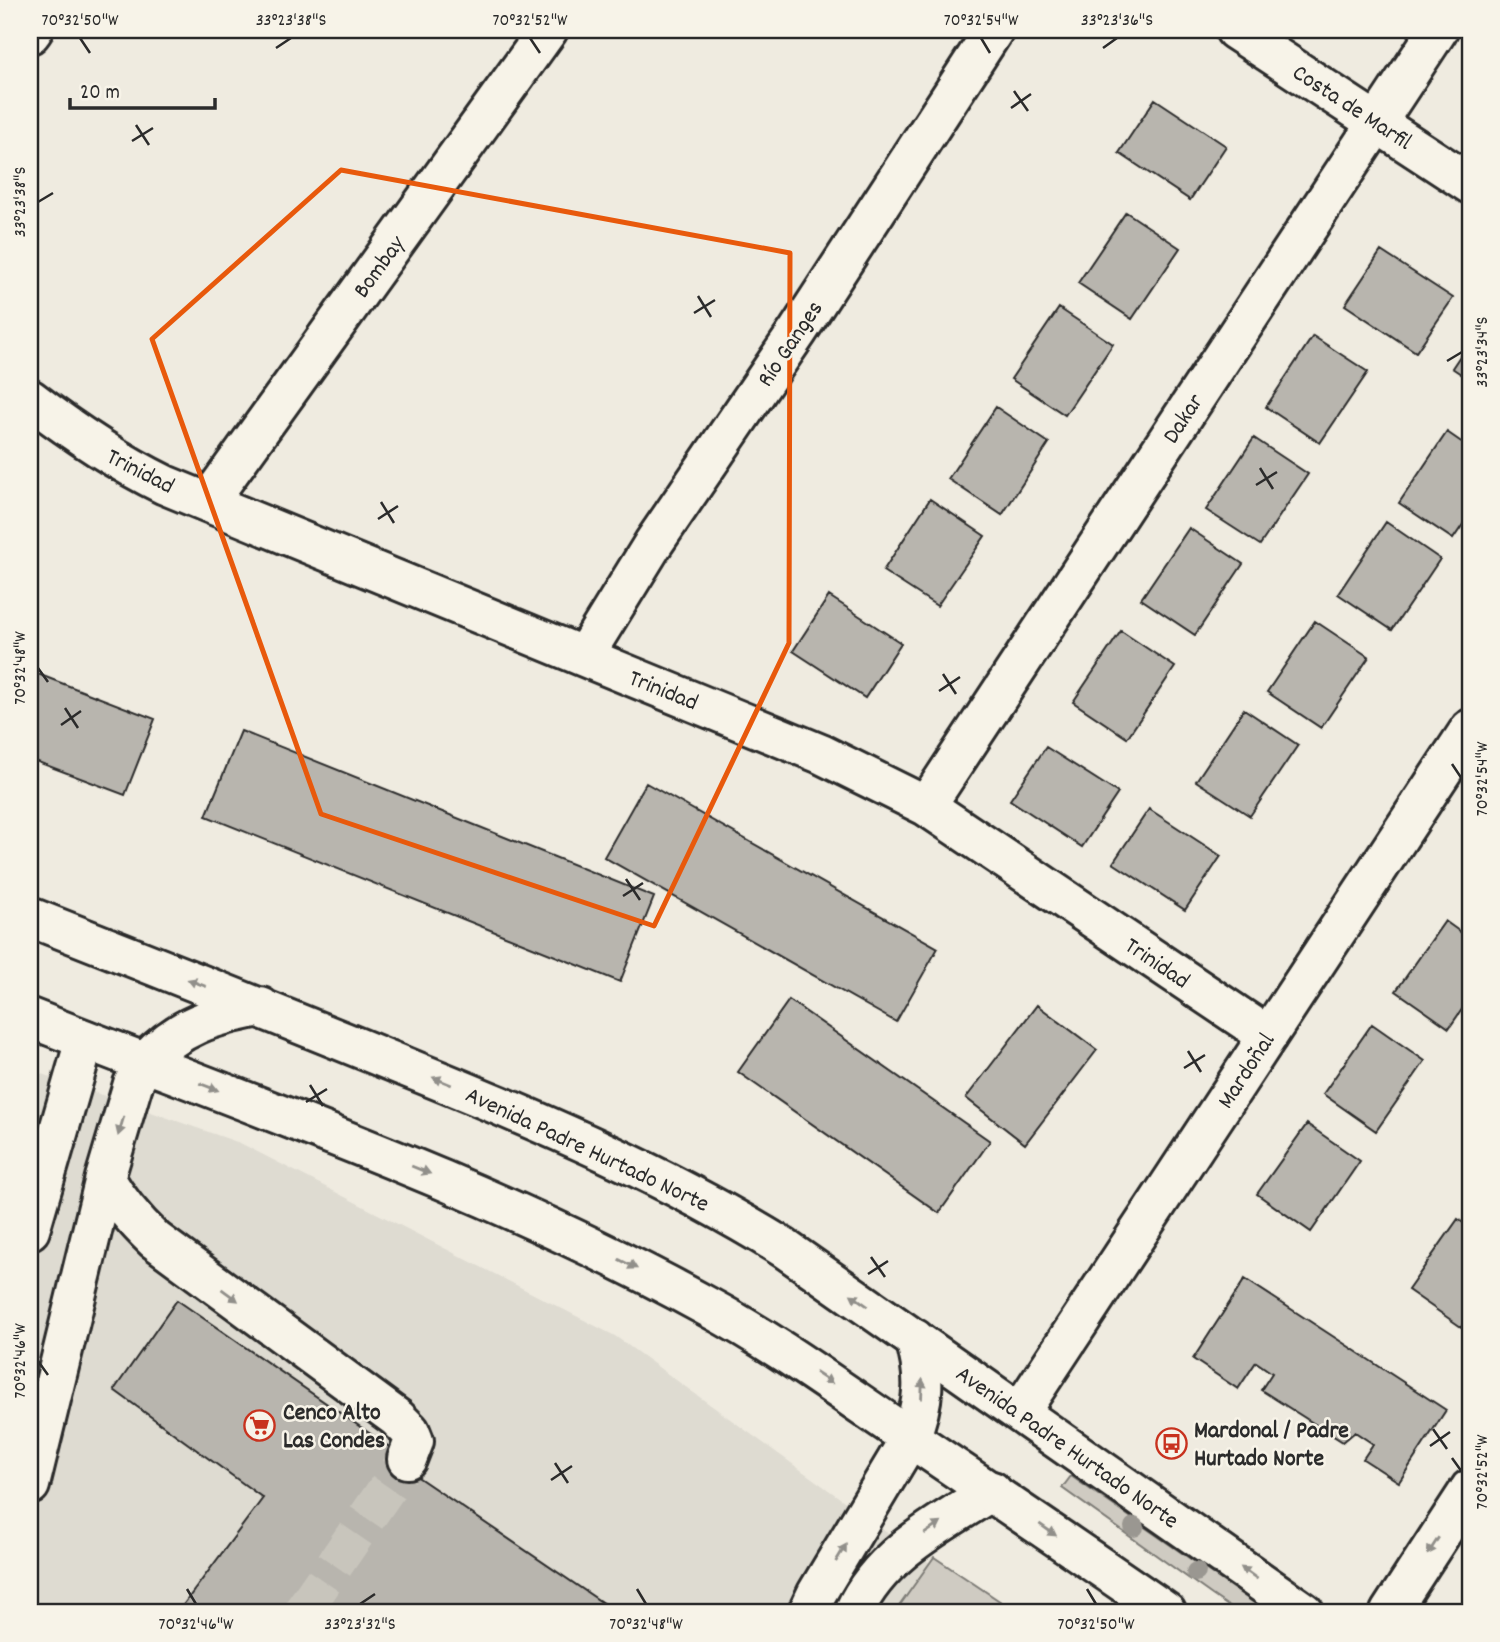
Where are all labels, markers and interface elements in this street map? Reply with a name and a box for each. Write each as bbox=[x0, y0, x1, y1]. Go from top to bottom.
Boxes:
text: 70°32'50"W bbox=[42, 9, 119, 34]
text: 33°23'38"S bbox=[256, 9, 326, 34]
text: 70°32'52"W bbox=[493, 9, 568, 34]
text: 70°32'54"W bbox=[944, 9, 1019, 34]
text: 33°23'36"S bbox=[1081, 9, 1153, 34]
street label: Costa de Marfil bbox=[1285, 57, 1418, 160]
scale bar bbox=[70, 66, 215, 110]
text: 20 m bbox=[80, 79, 120, 109]
text: 33°23'38"S bbox=[9, 167, 34, 237]
street label: Bombay bbox=[346, 228, 415, 306]
street label: Río Ganges bbox=[750, 295, 833, 395]
text: 33°23'34"S bbox=[1471, 316, 1496, 387]
street label: Dakar bbox=[1156, 388, 1213, 451]
street label: Trinidad bbox=[100, 441, 180, 504]
text: 70°32'48"W bbox=[9, 631, 34, 705]
street label: Trinidad bbox=[623, 663, 703, 721]
text: 70°32'54"W bbox=[1471, 741, 1496, 816]
street label: Trinidad bbox=[1117, 930, 1196, 999]
one-way arrow bbox=[187, 977, 208, 988]
street label: Mardoñal bbox=[1210, 1027, 1285, 1116]
one-way arrow bbox=[431, 1076, 452, 1087]
street label: Avenida Padre Hurtado Norte bbox=[459, 1079, 714, 1222]
one-way arrow bbox=[198, 1082, 219, 1093]
one-way arrow bbox=[115, 1115, 125, 1136]
one-way arrow bbox=[410, 1165, 431, 1176]
one-way arrow bbox=[618, 1258, 638, 1270]
one-way arrow bbox=[221, 1287, 239, 1301]
one-way arrow bbox=[850, 1293, 868, 1307]
text: 70°32'46"W bbox=[9, 1323, 34, 1398]
street label: Avenida Padre Hurtado Norte bbox=[948, 1358, 1185, 1539]
one-way arrow bbox=[815, 1371, 834, 1384]
one-way arrow bbox=[917, 1378, 928, 1400]
place label: Cenco Alto Las Condes bbox=[283, 1397, 385, 1459]
supermarket icon: Cenco Alto Las Condes bbox=[243, 1408, 277, 1442]
place label: Mardonal / Padre Hurtado Norte bbox=[1194, 1415, 1349, 1477]
bus stop icon: Mardonal / Padre Hurtado Norte bbox=[1154, 1426, 1188, 1460]
text: 70°32'52"W bbox=[1471, 1434, 1496, 1509]
one-way arrow bbox=[924, 1522, 943, 1535]
one-way arrow bbox=[1039, 1523, 1057, 1537]
one-way arrow bbox=[1426, 1537, 1440, 1555]
one-way arrow bbox=[835, 1543, 847, 1562]
one-way arrow bbox=[1240, 1566, 1258, 1580]
text: 70°32'46"W bbox=[159, 1613, 234, 1638]
text: 33°23'32"S bbox=[324, 1613, 396, 1638]
text: 70°32'48"W bbox=[609, 1613, 683, 1638]
text: 70°32'50"W bbox=[1058, 1613, 1135, 1638]

